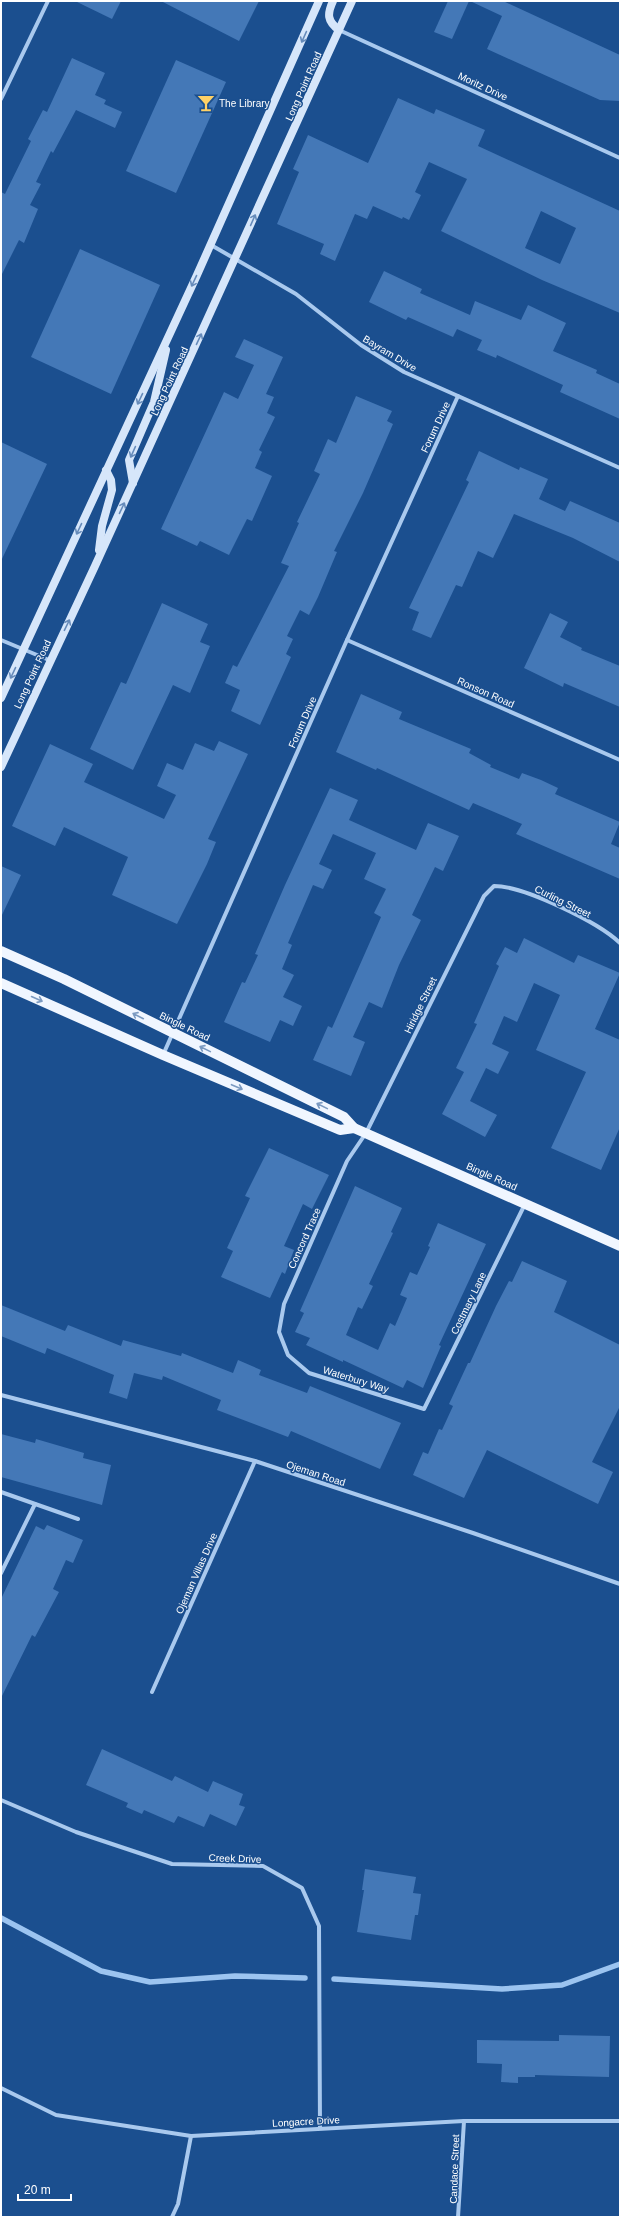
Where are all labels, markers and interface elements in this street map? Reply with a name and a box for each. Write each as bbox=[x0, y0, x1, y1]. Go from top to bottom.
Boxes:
one-way arrow bbox=[299, 30, 307, 42]
street label: Long Point Road bbox=[283, 50, 324, 122]
street label: Moritz Drive bbox=[456, 70, 510, 103]
bar icon: The Library bbox=[196, 93, 216, 113]
place label: The Library bbox=[219, 98, 270, 109]
one-way arrow bbox=[250, 215, 257, 227]
one-way arrow bbox=[190, 274, 197, 286]
one-way arrow bbox=[196, 333, 203, 345]
street label: Bayram Drive bbox=[361, 333, 419, 374]
street label: Long Point Road bbox=[149, 345, 190, 417]
one-way arrow bbox=[136, 392, 143, 404]
street label: Forum Drive bbox=[419, 400, 452, 454]
one-way arrow bbox=[128, 446, 136, 458]
one-way arrow bbox=[119, 502, 126, 514]
one-way arrow bbox=[75, 523, 82, 535]
one-way arrow bbox=[63, 620, 71, 632]
street label: Long Point Road bbox=[12, 638, 53, 710]
one-way arrow bbox=[8, 666, 16, 678]
street label: Ronson Road bbox=[456, 675, 516, 710]
street label: Forum Drive bbox=[286, 694, 319, 750]
street label: Curling Street bbox=[533, 883, 593, 920]
street label: Hiridge Street bbox=[402, 975, 439, 1035]
one-way arrow bbox=[30, 996, 42, 1003]
street label: Bingle Road bbox=[158, 1010, 212, 1043]
one-way arrow bbox=[132, 1012, 144, 1019]
one-way arrow bbox=[199, 1045, 211, 1052]
one-way arrow bbox=[231, 1083, 243, 1091]
one-way arrow bbox=[316, 1102, 328, 1109]
street label: Bingle Road bbox=[465, 1160, 519, 1193]
street label: Concord Trace bbox=[286, 1206, 323, 1270]
street label: Costmary Lane bbox=[449, 1270, 488, 1336]
street label: Waterbury Way bbox=[322, 1364, 390, 1395]
street label: Ojeman Road bbox=[285, 1459, 347, 1488]
street label: Ojeman Villas Drive bbox=[174, 1531, 219, 1615]
street label: Creek Drive bbox=[208, 1852, 262, 1865]
street label: Longacre Drive bbox=[272, 2114, 341, 2129]
street label: Candace Street bbox=[448, 2134, 461, 2204]
scale bar bbox=[18, 2176, 71, 2202]
text: 20 m bbox=[24, 2183, 51, 2197]

